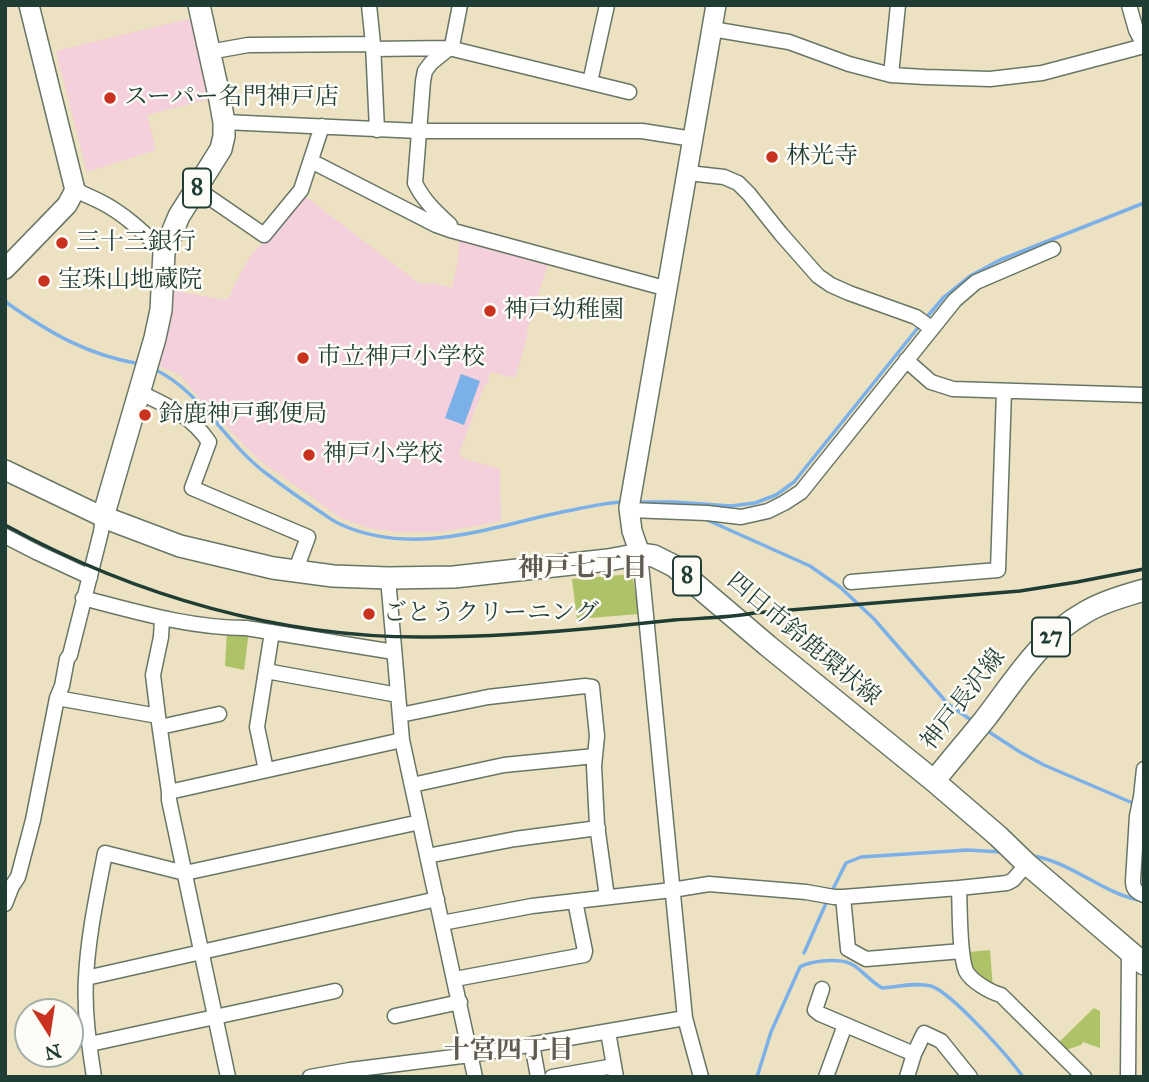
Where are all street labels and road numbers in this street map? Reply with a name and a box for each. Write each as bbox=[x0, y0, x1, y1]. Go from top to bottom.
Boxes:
road number: 8 bbox=[183, 168, 211, 208]
road number: 8 bbox=[673, 556, 701, 596]
street label: 四日市鈴鹿環状線 bbox=[720, 567, 886, 713]
road number: 27 bbox=[1032, 618, 1070, 656]
street label: 神戸長沢線 bbox=[916, 644, 1012, 756]

